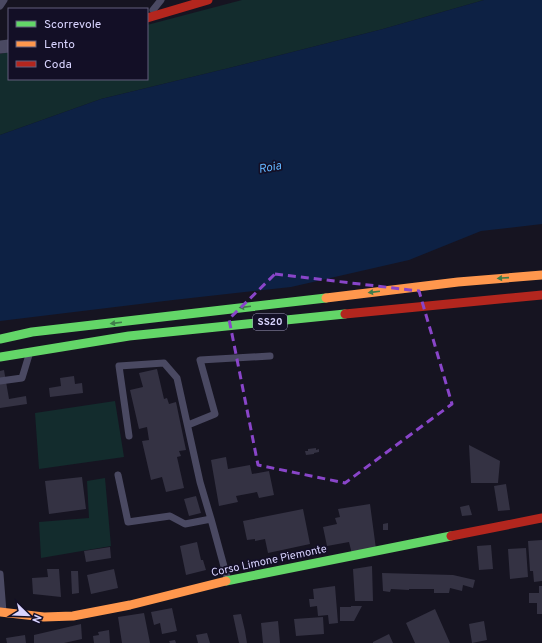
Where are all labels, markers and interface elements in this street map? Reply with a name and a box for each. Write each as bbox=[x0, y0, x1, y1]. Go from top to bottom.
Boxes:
legend bbox=[8, 8, 148, 80]
text: Scorrevole bbox=[44, 17, 101, 33]
text: Lento bbox=[44, 37, 75, 53]
text: Coda bbox=[44, 57, 72, 73]
water label: Roia bbox=[257, 158, 283, 178]
one-way arrow bbox=[497, 275, 509, 282]
one-way arrow bbox=[368, 289, 380, 295]
one-way arrow bbox=[239, 304, 251, 311]
road number: SS20 bbox=[253, 314, 287, 330]
one-way arrow bbox=[110, 320, 122, 326]
street label: Corso Limone Piemonte bbox=[210, 542, 328, 580]
north arrow bbox=[8, 595, 48, 635]
text: N bbox=[28, 612, 44, 625]

